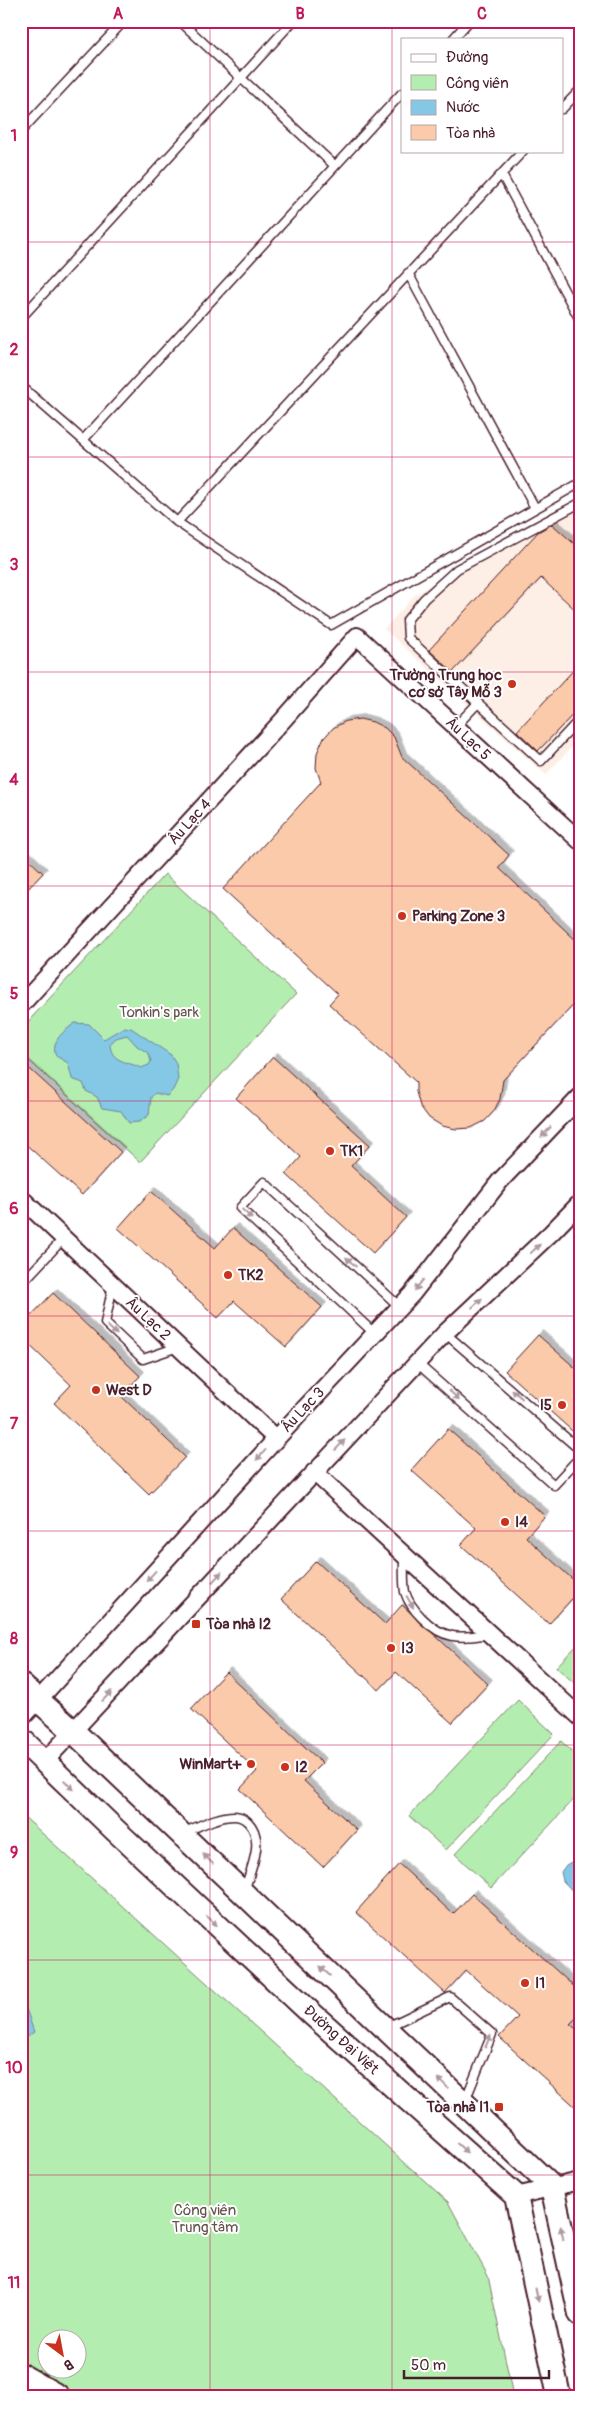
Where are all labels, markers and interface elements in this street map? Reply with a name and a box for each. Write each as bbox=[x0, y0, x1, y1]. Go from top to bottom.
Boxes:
text: A bbox=[113, 4, 124, 24]
text: B bbox=[295, 4, 305, 24]
text: C bbox=[477, 4, 487, 24]
legend bbox=[401, 38, 564, 152]
text: Đường bbox=[446, 48, 488, 67]
text: Công viên bbox=[446, 74, 509, 93]
text: Nước bbox=[446, 98, 480, 117]
text: Tòa nhà bbox=[446, 124, 495, 143]
text: 1 bbox=[11, 126, 17, 146]
text: 2 bbox=[10, 340, 19, 360]
text: 3 bbox=[10, 555, 19, 575]
place label: Trường Trung học cơ sở Tây Mỗ 3 bbox=[388, 666, 502, 702]
marker: Trường Trung học cơ sở Tây Mỗ 3 bbox=[506, 678, 518, 690]
street label: Âu Lạc 5 bbox=[441, 713, 495, 765]
text: 4 bbox=[9, 770, 19, 790]
street label: Âu Lạc 4 bbox=[164, 795, 216, 849]
place label: Parking Zone 3 bbox=[412, 907, 505, 926]
marker: Parking Zone 3 bbox=[396, 910, 408, 922]
text: 5 bbox=[10, 984, 19, 1004]
park label: Tonkin's park bbox=[119, 1003, 200, 1022]
one-way arrow bbox=[540, 1126, 552, 1138]
place label: TK1 bbox=[339, 1142, 363, 1161]
marker: TK1 bbox=[324, 1145, 336, 1157]
text: 6 bbox=[9, 1199, 19, 1219]
one-way arrow bbox=[241, 1208, 253, 1220]
one-way arrow bbox=[529, 1243, 541, 1255]
one-way arrow bbox=[346, 1256, 358, 1268]
place label: TK2 bbox=[237, 1266, 264, 1285]
marker: TK2 bbox=[222, 1269, 234, 1281]
one-way arrow bbox=[414, 1278, 424, 1292]
street label: Âu Lạc 2 bbox=[121, 1293, 175, 1345]
one-way arrow bbox=[471, 1297, 483, 1309]
one-way arrow bbox=[106, 1324, 118, 1336]
place label: West D bbox=[106, 1381, 152, 1400]
street label: Âu Lạc 3 bbox=[277, 1383, 329, 1437]
marker: West D bbox=[90, 1384, 102, 1396]
one-way arrow bbox=[511, 1388, 523, 1400]
one-way arrow bbox=[447, 1389, 459, 1401]
place label: I5 bbox=[540, 1396, 552, 1415]
marker: I5 bbox=[556, 1399, 568, 1411]
text: 7 bbox=[10, 1414, 19, 1434]
one-way arrow bbox=[334, 1439, 346, 1451]
one-way arrow bbox=[255, 1449, 266, 1462]
place label: I4 bbox=[515, 1513, 528, 1532]
marker: I4 bbox=[499, 1516, 511, 1528]
one-way arrow bbox=[145, 1569, 157, 1581]
one-way arrow bbox=[211, 1571, 223, 1583]
one-way arrow bbox=[406, 1595, 415, 1609]
place label: Tòa nhà I2 bbox=[205, 1615, 271, 1634]
marker: Tòa nhà I2 bbox=[190, 1618, 202, 1630]
text: 8 bbox=[10, 1629, 18, 1649]
place label: I3 bbox=[401, 1639, 414, 1658]
marker: I3 bbox=[385, 1642, 397, 1654]
one-way arrow bbox=[101, 1689, 112, 1702]
place label: WinMart+ bbox=[179, 1755, 242, 1774]
marker: WinMart+ bbox=[245, 1758, 257, 1770]
place label: I2 bbox=[295, 1758, 308, 1777]
marker: I2 bbox=[279, 1761, 291, 1773]
one-way arrow bbox=[63, 1779, 75, 1791]
text: 9 bbox=[10, 1843, 18, 1863]
one-way arrow bbox=[202, 1853, 214, 1865]
one-way arrow bbox=[206, 1915, 218, 1927]
one-way arrow bbox=[320, 1965, 332, 1977]
place label: I1 bbox=[535, 1974, 545, 1993]
marker: I1 bbox=[519, 1977, 531, 1989]
street label: Đường Đại Việt bbox=[299, 2001, 383, 2079]
one-way arrow bbox=[485, 2034, 493, 2048]
text: 10 bbox=[5, 2058, 23, 2078]
one-way arrow bbox=[438, 2077, 450, 2089]
place label: Tòa nhà I1 bbox=[426, 2098, 489, 2117]
marker: Tòa nhà I1 bbox=[493, 2101, 505, 2113]
one-way arrow bbox=[456, 2142, 468, 2154]
park label: Công viên Trung tâm bbox=[172, 2201, 238, 2237]
one-way arrow bbox=[558, 2225, 566, 2240]
text: 11 bbox=[8, 2273, 20, 2293]
one-way arrow bbox=[534, 2288, 542, 2304]
north arrow bbox=[38, 2330, 88, 2380]
scale bar bbox=[404, 2347, 548, 2379]
text: B bbox=[61, 2355, 76, 2374]
text: 50 m bbox=[411, 2356, 446, 2375]

